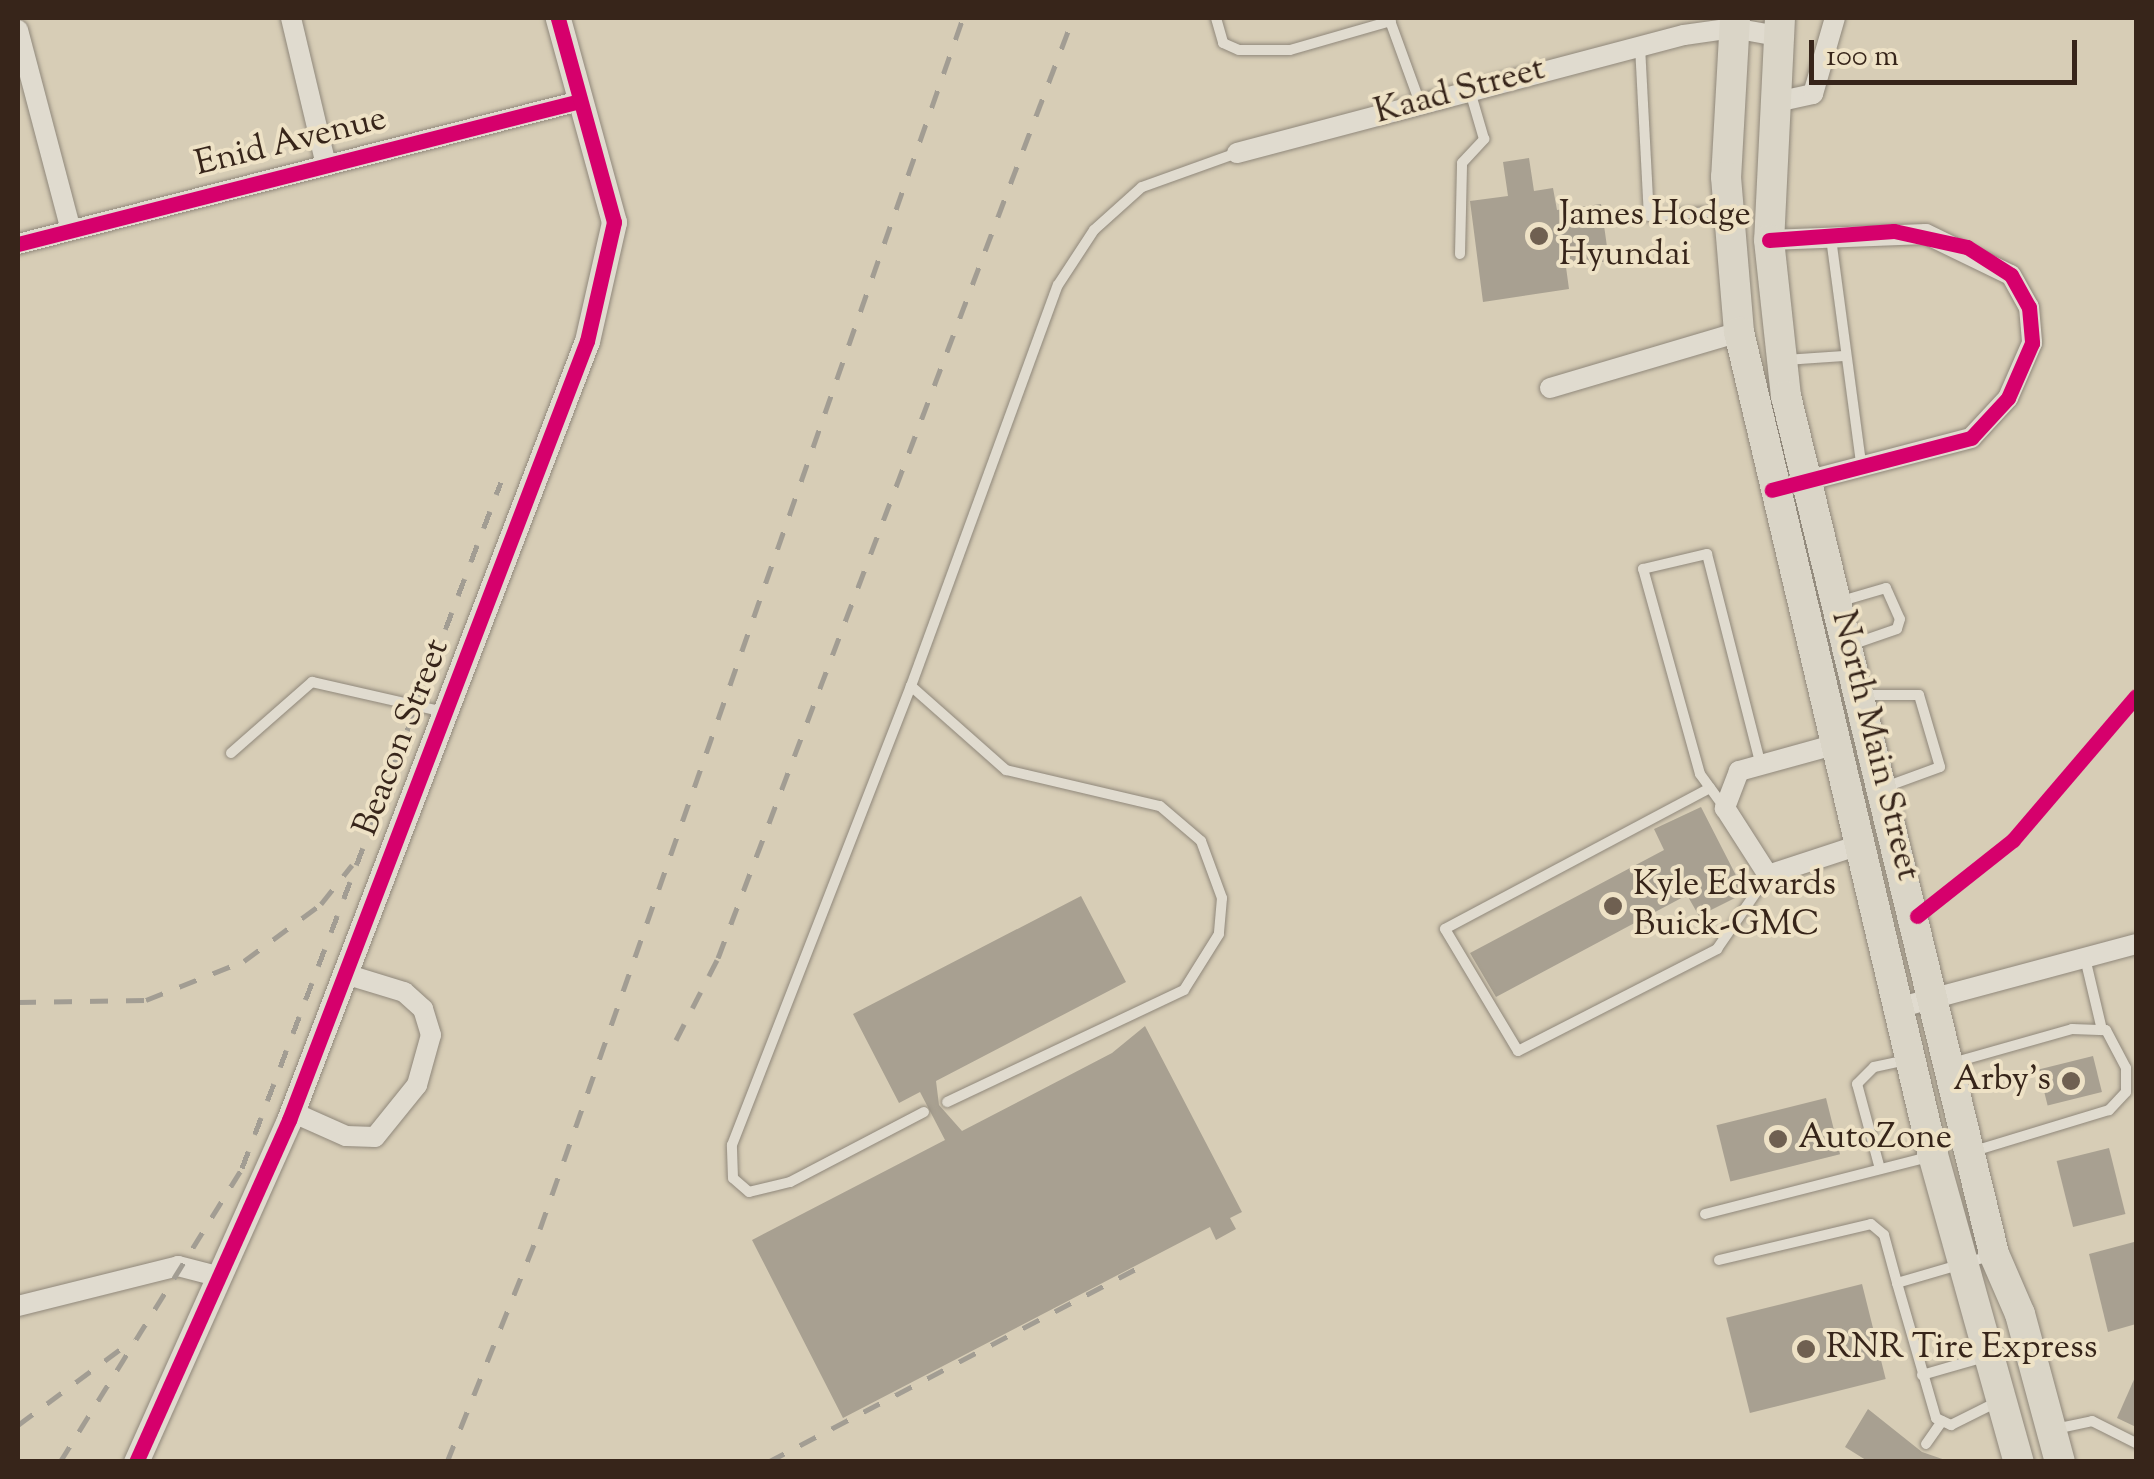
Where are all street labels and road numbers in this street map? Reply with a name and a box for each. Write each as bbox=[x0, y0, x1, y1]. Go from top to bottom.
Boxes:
street label: Kaad Street bbox=[1370, 49, 1550, 135]
street label: Enid Avenue bbox=[191, 99, 391, 187]
street label: North Main Street bbox=[1820, 607, 1928, 885]
street label: Beacon Street bbox=[346, 634, 460, 842]

